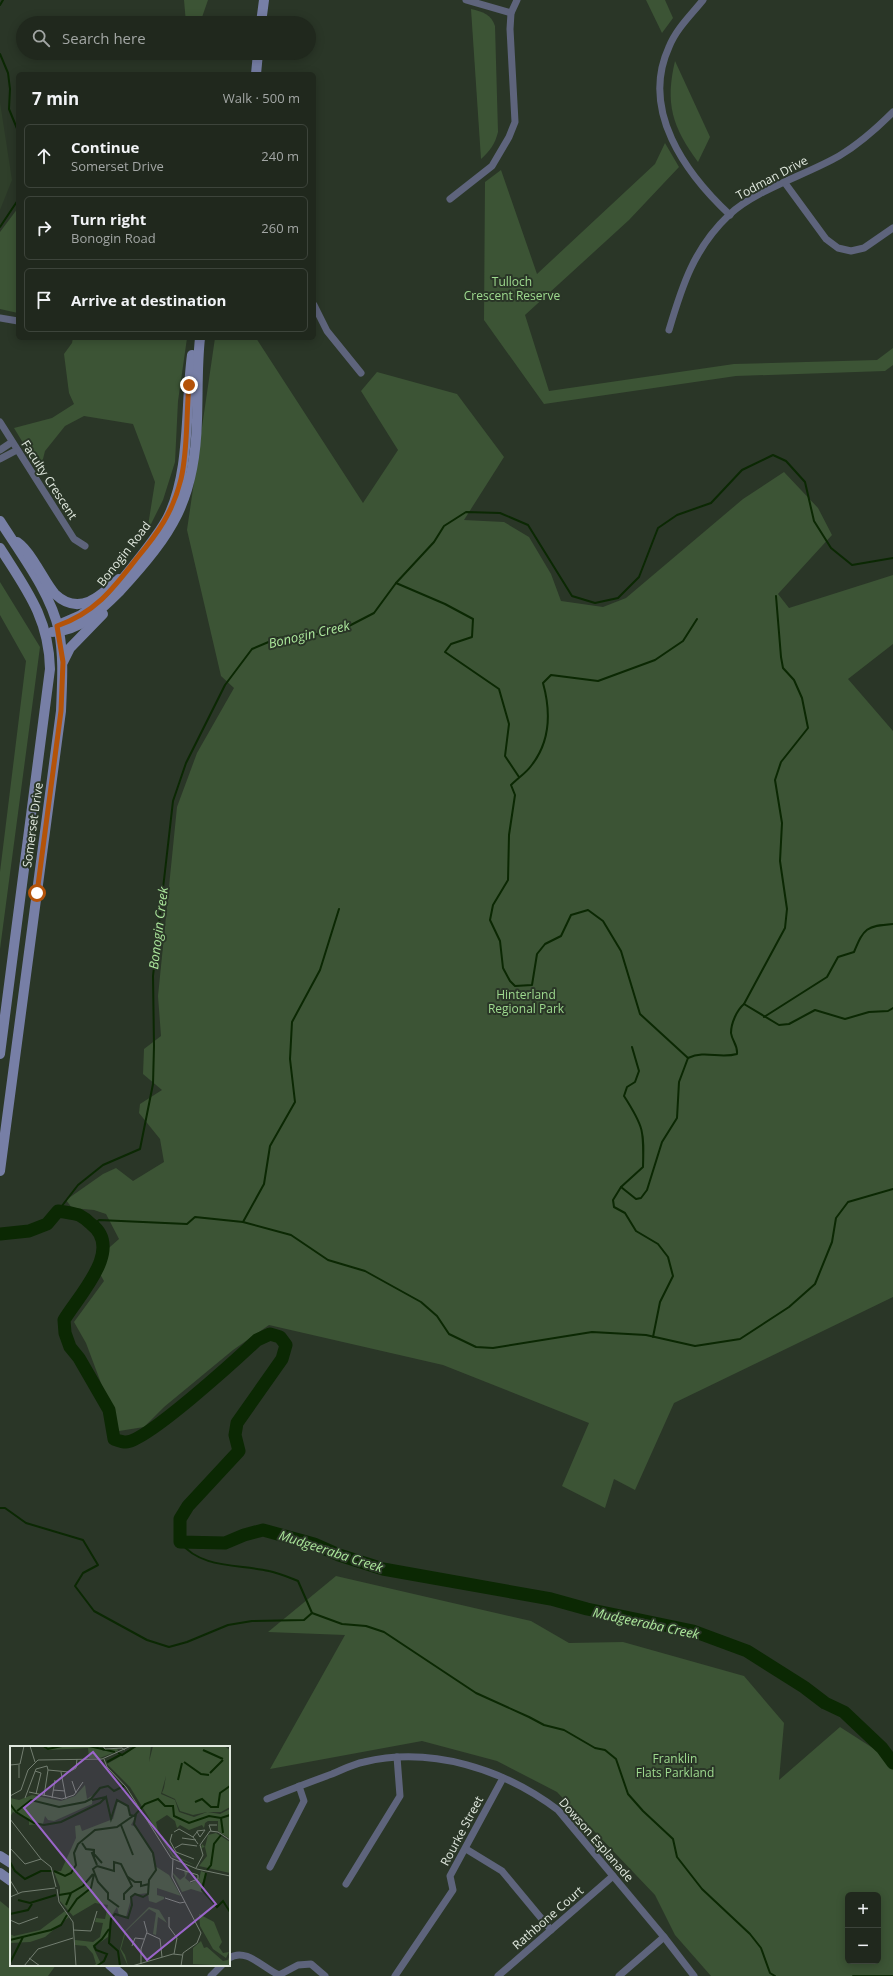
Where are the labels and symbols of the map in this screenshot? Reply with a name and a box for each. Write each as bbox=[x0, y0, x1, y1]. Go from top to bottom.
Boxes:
street label: Todman Drive bbox=[733, 151, 811, 204]
park label: Tulloch Crescent Reserve bbox=[464, 273, 560, 304]
route end bbox=[180, 376, 198, 394]
street label: Faculty Crescent bbox=[17, 437, 81, 523]
street label: Bonogin Road bbox=[93, 518, 154, 590]
water label: Bonogin Creek bbox=[267, 616, 352, 652]
street label: Somerset Drive bbox=[18, 781, 47, 869]
route start bbox=[28, 884, 46, 902]
water label: Bonogin Creek bbox=[144, 885, 172, 970]
park label: Hinterland Regional Park bbox=[488, 986, 565, 1017]
water label: Mudgeeraba Creek bbox=[277, 1526, 386, 1577]
water label: Mudgeeraba Creek bbox=[591, 1603, 702, 1643]
inset map bbox=[10, 1746, 230, 1966]
park label: Franklin Flats Parkland bbox=[636, 1750, 714, 1781]
street label: Rourke Street bbox=[436, 1793, 487, 1869]
street label: Dowson Esplanade bbox=[555, 1794, 638, 1886]
street label: Rathbone Court bbox=[509, 1882, 587, 1953]

